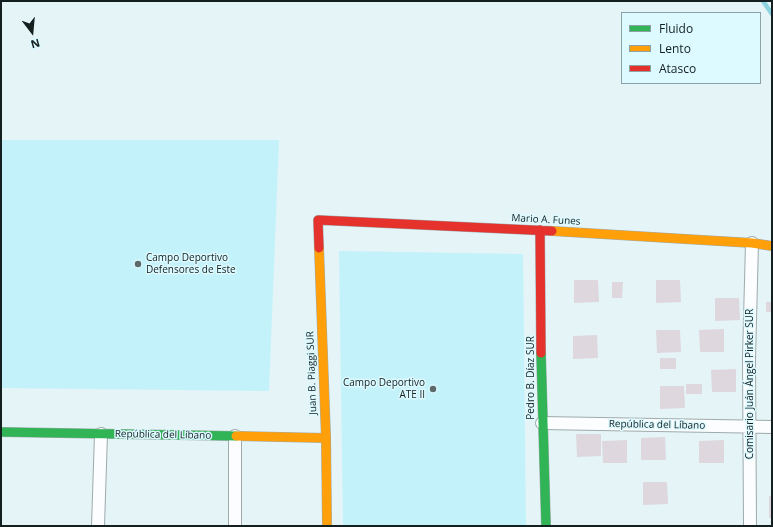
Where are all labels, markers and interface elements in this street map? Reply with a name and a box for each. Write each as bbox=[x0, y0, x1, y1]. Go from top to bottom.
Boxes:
north arrow bbox=[12, 12, 52, 52]
legend bbox=[621, 12, 761, 84]
text: Fluido bbox=[659, 20, 693, 37]
text: N bbox=[29, 36, 42, 52]
text: Lento bbox=[659, 40, 691, 57]
text: Atasco bbox=[659, 60, 696, 77]
street label: Mario A. Funes bbox=[511, 212, 581, 228]
place label: Campo Deportivo Defensores de Este bbox=[146, 252, 236, 276]
marker: Campo Deportivo Defensores de Este bbox=[133, 259, 143, 269]
street label: Comisario Juán Ángel Pirker SUR bbox=[744, 309, 756, 459]
street label: Juan B. Piaggi SUR bbox=[305, 331, 319, 415]
street label: Pedro B. Díaz SUR bbox=[525, 336, 537, 420]
place label: Campo Deportivo ATE II bbox=[343, 377, 425, 400]
marker: Campo Deportivo ATE II bbox=[428, 384, 438, 394]
street label: República del Líbano bbox=[609, 418, 705, 432]
street label: República del Líbano bbox=[115, 428, 211, 442]

